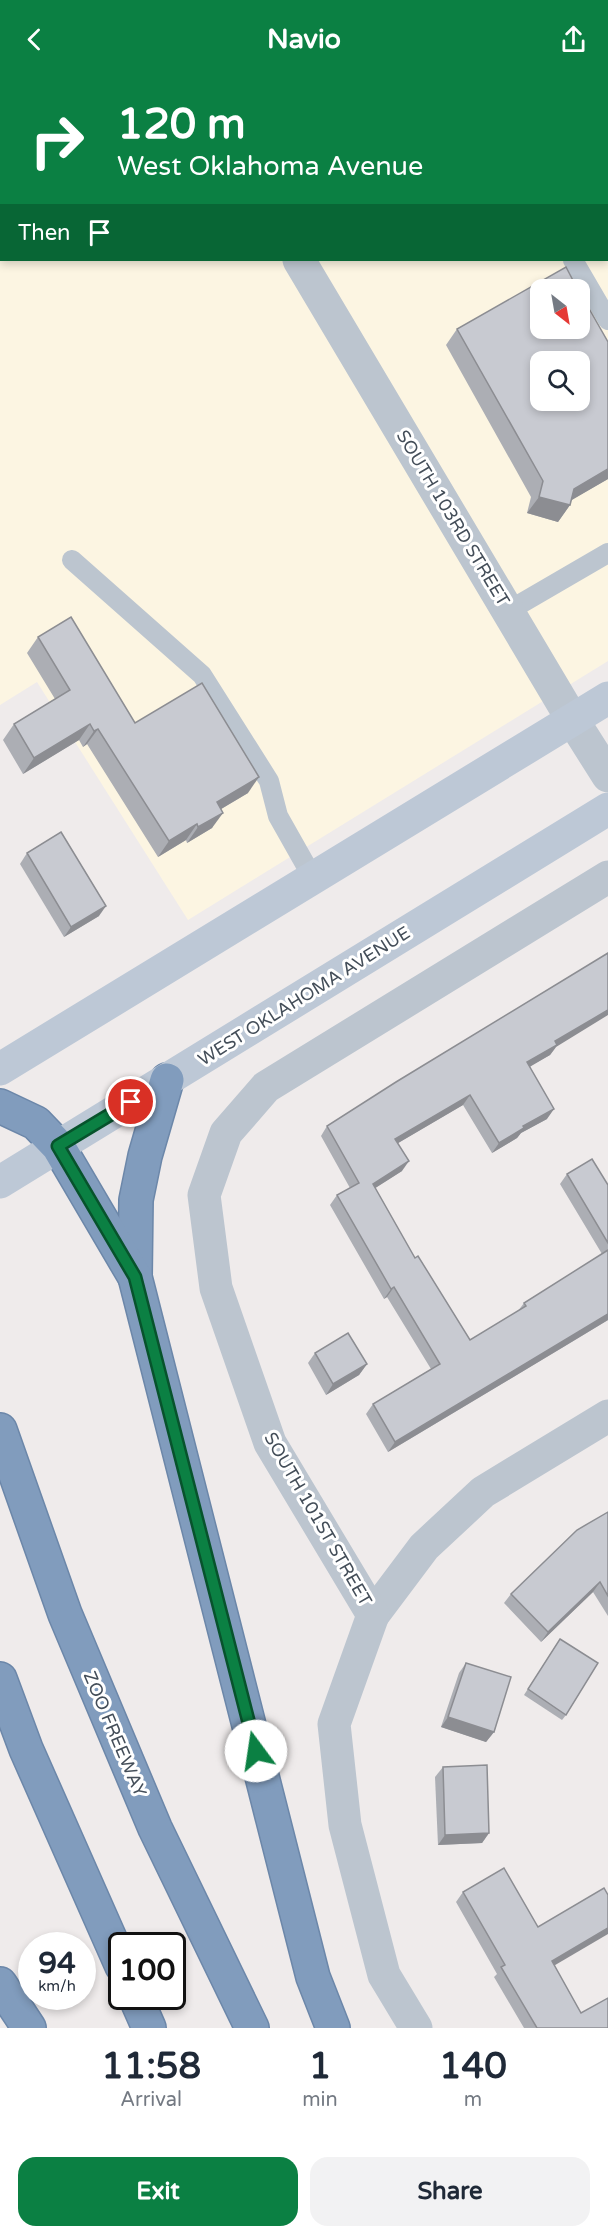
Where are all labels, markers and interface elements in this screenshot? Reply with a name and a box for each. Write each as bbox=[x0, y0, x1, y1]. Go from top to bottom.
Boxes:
icon: back bbox=[18, 23, 51, 56]
text: Navio bbox=[267, 23, 341, 56]
icon: share bbox=[557, 23, 590, 56]
text: 120 m bbox=[117, 99, 246, 150]
icon: right bbox=[18, 102, 96, 180]
text: West Oklahoma Avenue bbox=[117, 150, 423, 183]
icon: arrive bbox=[83, 216, 116, 249]
text: Then bbox=[18, 220, 71, 246]
north arrow bbox=[530, 279, 590, 339]
map controls bbox=[530, 279, 590, 411]
button: search bbox=[530, 351, 590, 411]
street label: SOUTH 103RD STREET bbox=[392, 426, 514, 610]
street label: WEST OKLAHOMA AVENUE bbox=[194, 922, 414, 1070]
pin bbox=[105, 1076, 156, 1127]
icon: arrive bbox=[114, 1085, 147, 1118]
street label: SOUTH 101ST STREET bbox=[259, 1428, 377, 1610]
street label: ZOO FREEWAY bbox=[79, 1668, 152, 1801]
position arrow bbox=[224, 1719, 288, 1783]
speed limit sign: 100 bbox=[108, 1932, 186, 2010]
text: 94 bbox=[38, 1945, 76, 1982]
text: km/h bbox=[38, 1977, 76, 1995]
text: 11:58 bbox=[101, 2045, 201, 2088]
text: 1 bbox=[309, 2045, 331, 2088]
text: 140 bbox=[439, 2045, 507, 2088]
text: Arrival bbox=[120, 2088, 182, 2112]
text: min bbox=[302, 2088, 338, 2112]
text: m bbox=[464, 2088, 482, 2112]
button: Exit bbox=[18, 2157, 298, 2226]
button: Share bbox=[310, 2157, 590, 2226]

